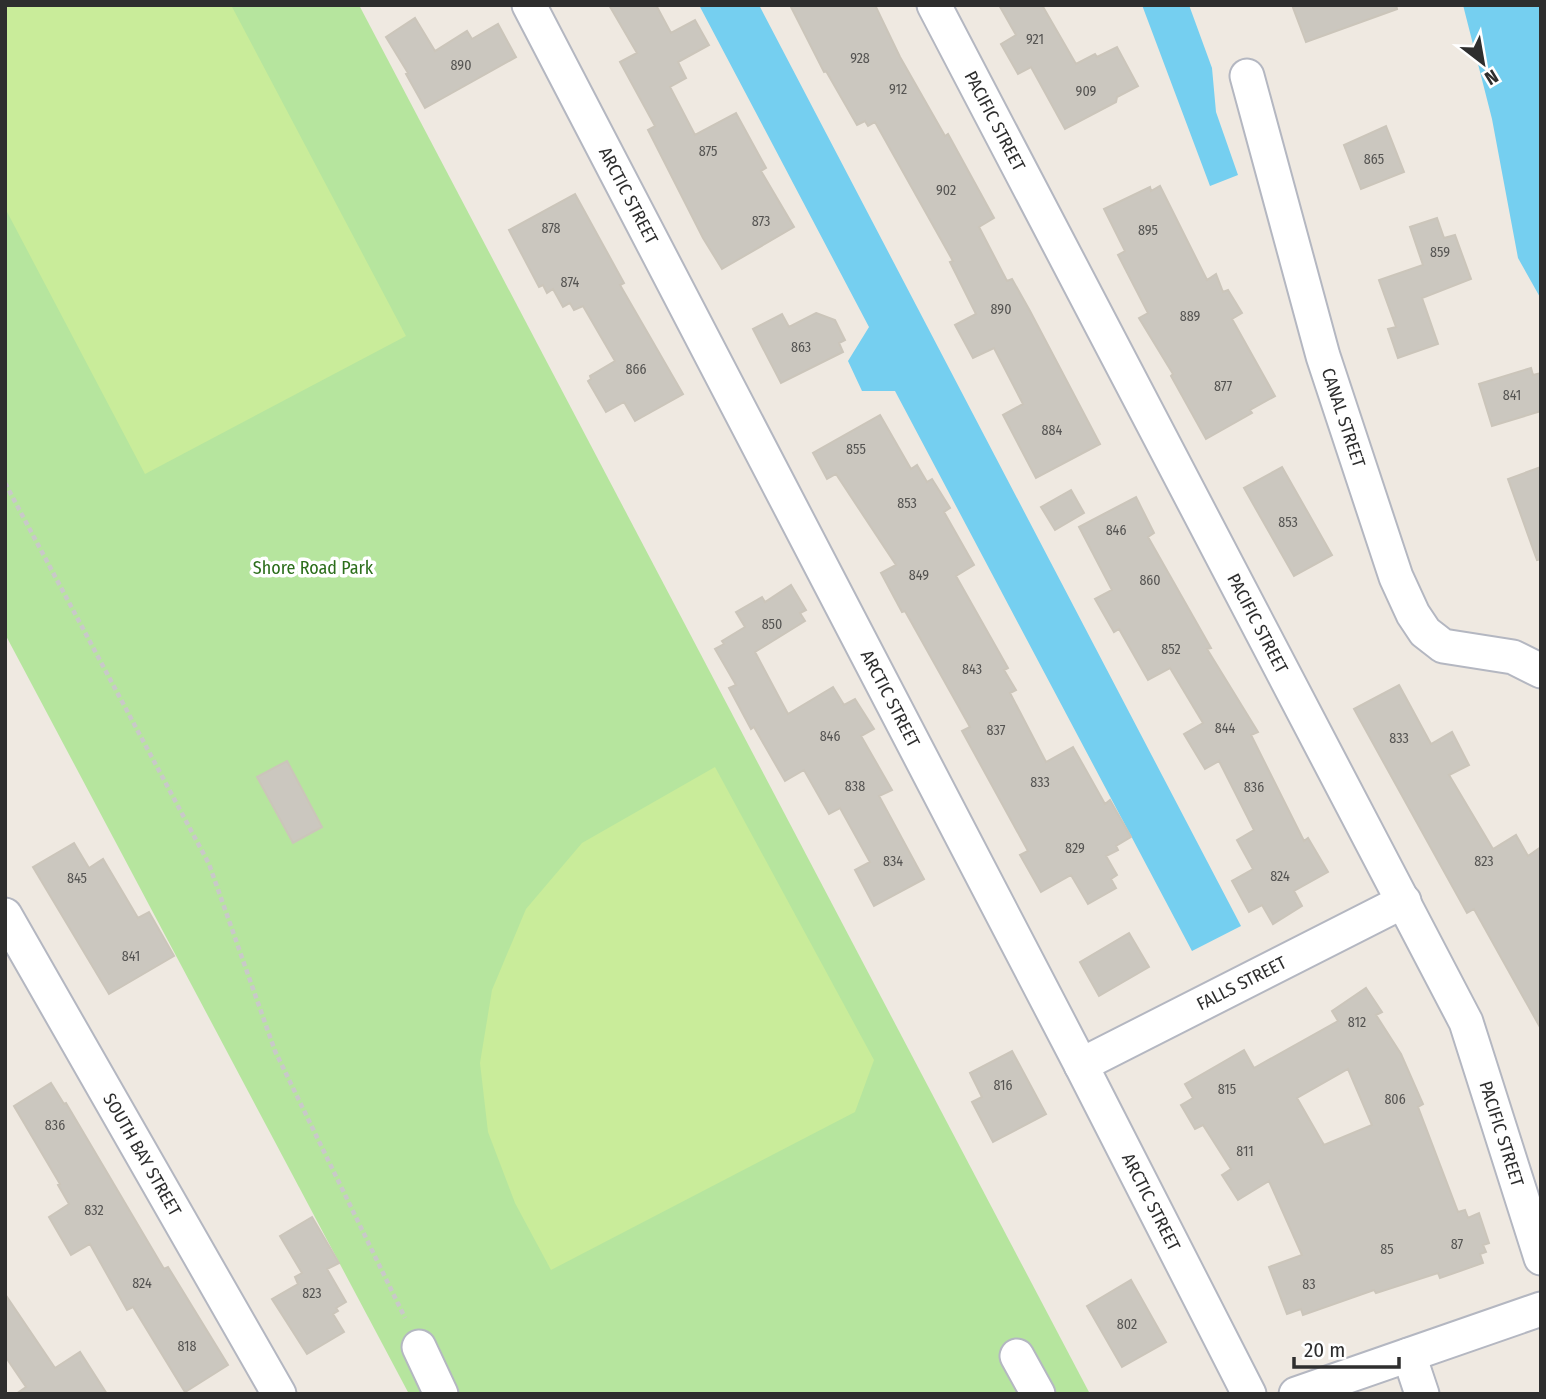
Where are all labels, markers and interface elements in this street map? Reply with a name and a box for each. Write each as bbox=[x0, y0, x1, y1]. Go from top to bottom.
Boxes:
north arrow bbox=[1448, 28, 1518, 98]
house number: 921 bbox=[1026, 31, 1044, 48]
house number: 928 bbox=[850, 50, 870, 67]
house number: 890 bbox=[451, 57, 471, 74]
text: N bbox=[1481, 64, 1502, 90]
street label: PACIFIC STREET bbox=[960, 67, 1030, 175]
house number: 912 bbox=[889, 81, 907, 98]
house number: 909 bbox=[1076, 83, 1097, 100]
street label: ARCTIC STREET bbox=[594, 143, 663, 249]
house number: 875 bbox=[699, 143, 717, 160]
house number: 865 bbox=[1364, 151, 1384, 168]
house number: 902 bbox=[936, 182, 956, 199]
house number: 873 bbox=[752, 213, 770, 230]
house number: 878 bbox=[541, 220, 561, 237]
house number: 895 bbox=[1138, 222, 1158, 239]
house number: 859 bbox=[1430, 244, 1450, 261]
house number: 874 bbox=[561, 274, 580, 291]
house number: 890 bbox=[991, 301, 1011, 318]
house number: 889 bbox=[1180, 308, 1200, 325]
house number: 863 bbox=[791, 339, 811, 356]
house number: 866 bbox=[626, 361, 646, 378]
street label: CANAL STREET bbox=[1317, 365, 1370, 471]
house number: 877 bbox=[1214, 378, 1232, 395]
house number: 841 bbox=[1503, 387, 1521, 404]
house number: 884 bbox=[1042, 422, 1063, 439]
house number: 855 bbox=[846, 441, 866, 458]
house number: 853 bbox=[897, 495, 917, 512]
house number: 853 bbox=[1278, 514, 1298, 531]
house number: 846 bbox=[1106, 522, 1126, 539]
park label: Shore Road Park bbox=[253, 557, 374, 579]
house number: 849 bbox=[909, 567, 929, 584]
street label: PACIFIC STREET bbox=[1222, 570, 1293, 678]
house number: 860 bbox=[1139, 572, 1161, 589]
house number: 850 bbox=[762, 616, 782, 633]
house number: 852 bbox=[1161, 641, 1181, 658]
street label: ARCTIC STREET bbox=[856, 646, 925, 751]
house number: 843 bbox=[962, 661, 982, 678]
house number: 844 bbox=[1215, 720, 1235, 737]
house number: 837 bbox=[987, 722, 1006, 739]
house number: 846 bbox=[820, 728, 840, 745]
house number: 833 bbox=[1389, 730, 1409, 747]
house number: 833 bbox=[1030, 774, 1050, 791]
house number: 838 bbox=[845, 778, 865, 795]
house number: 836 bbox=[1244, 779, 1264, 796]
house number: 829 bbox=[1065, 840, 1085, 857]
house number: 834 bbox=[883, 853, 903, 870]
house number: 823 bbox=[1474, 853, 1494, 870]
house number: 824 bbox=[1270, 868, 1290, 885]
house number: 845 bbox=[67, 870, 87, 887]
house number: 841 bbox=[122, 948, 140, 965]
street label: FALLS STREET bbox=[1193, 951, 1290, 1015]
house number: 812 bbox=[1348, 1014, 1366, 1031]
house number: 816 bbox=[993, 1077, 1013, 1094]
street label: PACIFIC STREET bbox=[1474, 1078, 1529, 1190]
house number: 815 bbox=[1218, 1081, 1236, 1098]
street label: SOUTH BAY STREET bbox=[98, 1089, 186, 1220]
house number: 806 bbox=[1384, 1091, 1406, 1108]
house number: 836 bbox=[45, 1117, 65, 1134]
house number: 811 bbox=[1236, 1143, 1254, 1160]
street label: ARCTIC STREET bbox=[1117, 1150, 1185, 1255]
house number: 832 bbox=[84, 1202, 104, 1219]
house number: 87 bbox=[1451, 1236, 1464, 1253]
house number: 85 bbox=[1380, 1241, 1394, 1258]
house number: 824 bbox=[132, 1275, 152, 1292]
house number: 83 bbox=[1302, 1276, 1316, 1293]
house number: 823 bbox=[302, 1285, 322, 1302]
house number: 802 bbox=[1117, 1316, 1137, 1333]
scale bar bbox=[1294, 1326, 1399, 1370]
text: 20 m bbox=[1304, 1337, 1345, 1363]
house number: 818 bbox=[177, 1338, 197, 1355]

